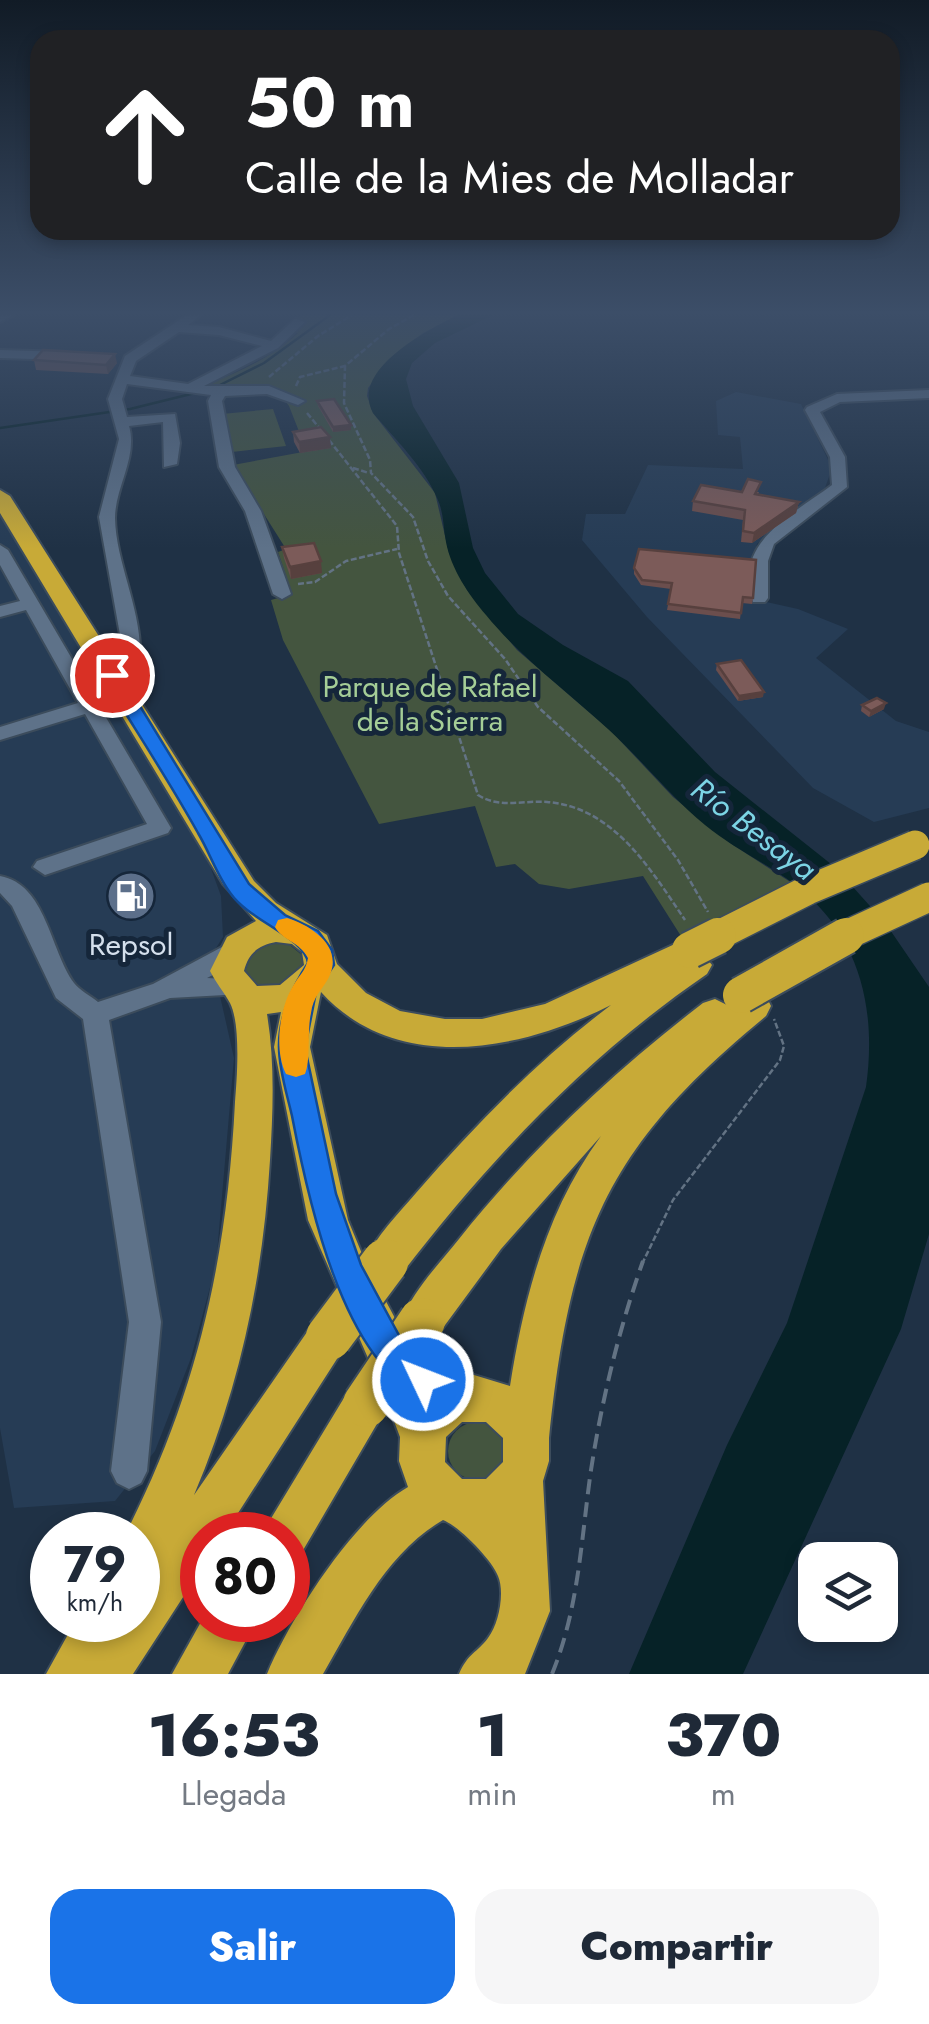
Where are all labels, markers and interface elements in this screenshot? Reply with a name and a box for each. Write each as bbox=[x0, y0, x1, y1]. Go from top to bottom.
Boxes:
text: 50 m bbox=[245, 52, 415, 153]
icon: ahead bbox=[80, 70, 210, 200]
text: Calle de la Mies de Molladar bbox=[245, 145, 794, 210]
pin bbox=[70, 633, 155, 718]
icon: arrive bbox=[85, 648, 140, 703]
park label: Parque de Rafael de la Sierra bbox=[322, 665, 538, 742]
water label: Río Besaya bbox=[682, 766, 827, 892]
fuel station icon: Repsol bbox=[105, 870, 157, 922]
place label: Repsol bbox=[89, 923, 173, 966]
position arrow bbox=[371, 1328, 475, 1432]
speed limit sign: 80 bbox=[180, 1512, 310, 1642]
text: 79 bbox=[63, 1528, 127, 1601]
map controls bbox=[798, 1542, 898, 1642]
button: layers bbox=[798, 1542, 898, 1642]
text: km/h bbox=[67, 1584, 123, 1620]
text: 16:53 bbox=[148, 1692, 320, 1779]
text: 1 bbox=[477, 1692, 508, 1779]
text: 370 bbox=[665, 1692, 781, 1779]
text: Llegada bbox=[181, 1771, 286, 1817]
text: min bbox=[467, 1771, 517, 1817]
text: m bbox=[711, 1771, 736, 1817]
button: Salir bbox=[50, 1889, 455, 2004]
button: Compartir bbox=[475, 1889, 879, 2004]

